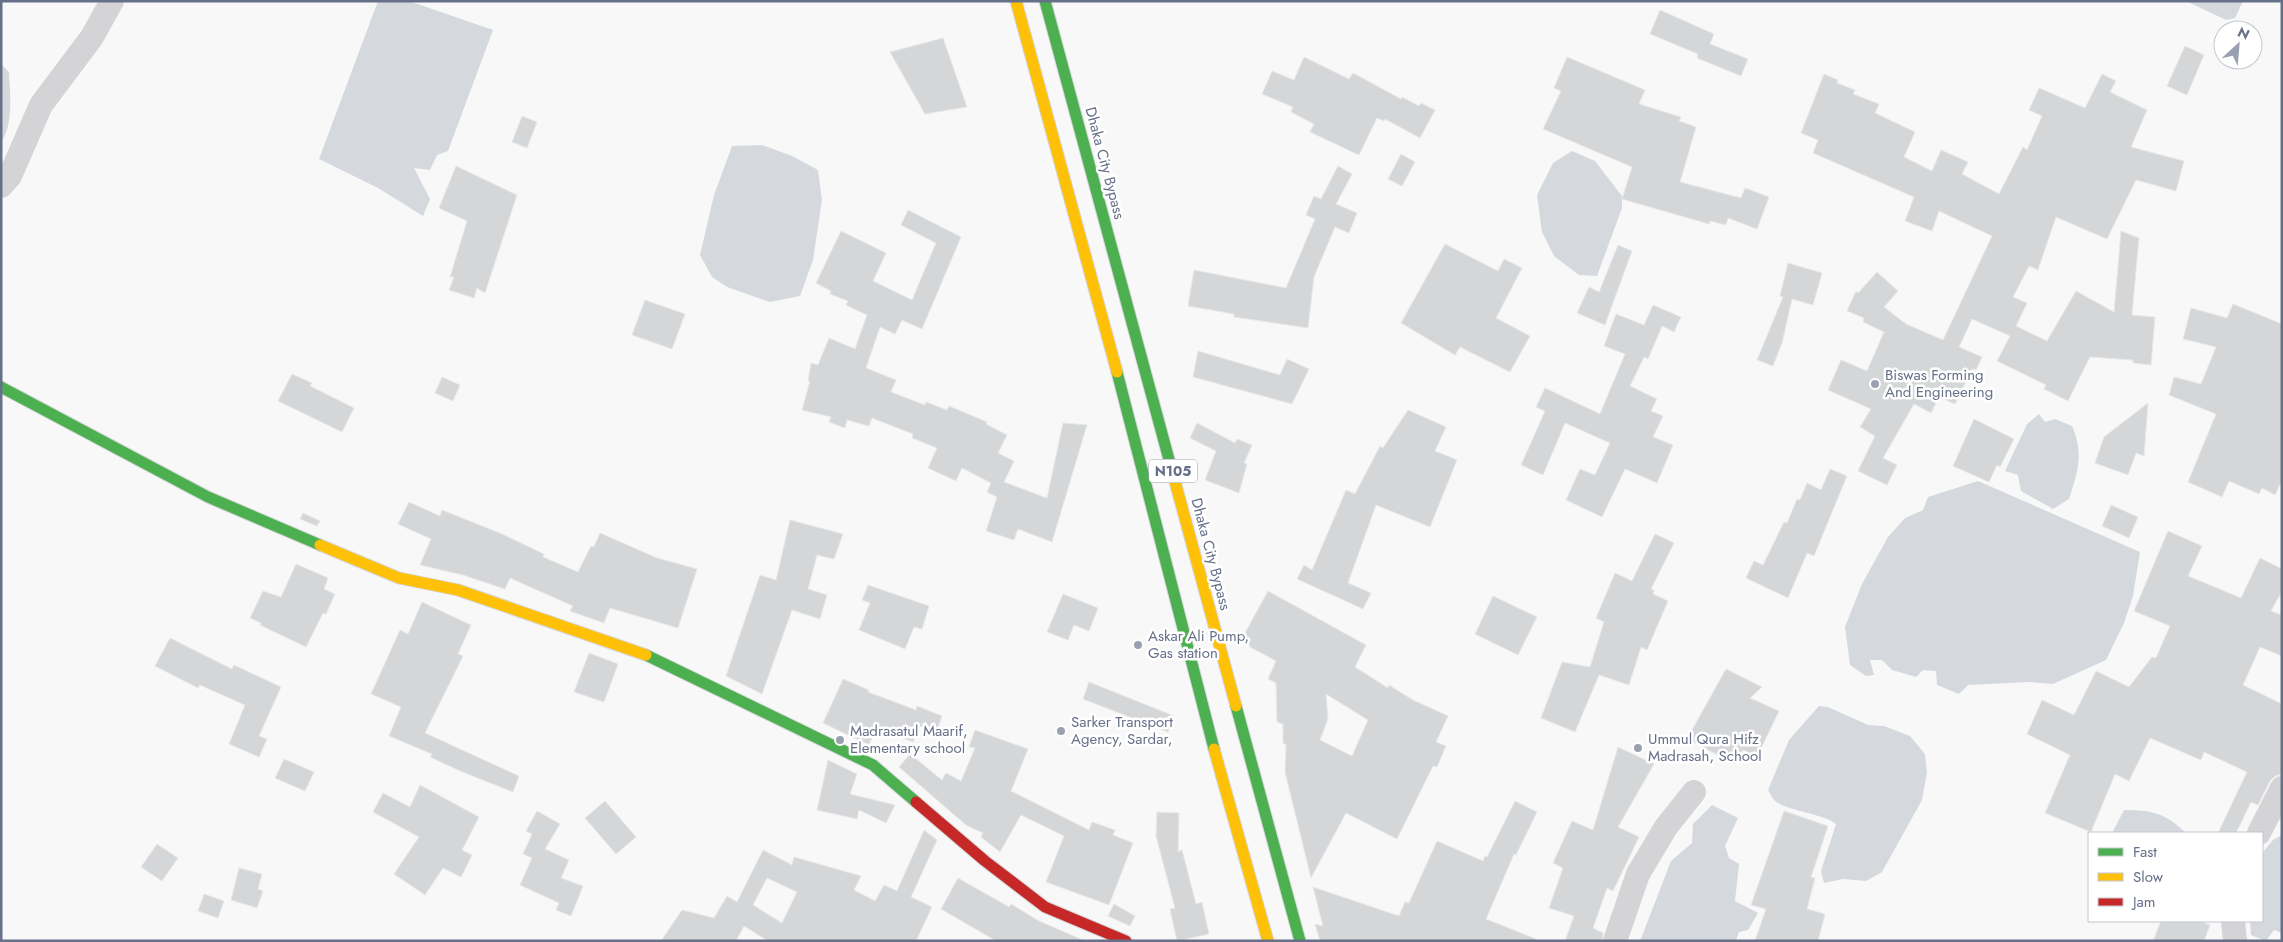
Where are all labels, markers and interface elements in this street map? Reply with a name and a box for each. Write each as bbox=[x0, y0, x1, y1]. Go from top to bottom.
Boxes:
north arrow bbox=[2213, 20, 2263, 70]
text: N bbox=[2234, 22, 2253, 45]
street label: Dhaka City Bypass bbox=[1079, 104, 1131, 222]
place label: Biswas Forming And Engineering bbox=[1885, 364, 1993, 403]
marker: Biswas Forming And Engineering bbox=[1869, 378, 1881, 390]
road number: N105 bbox=[1149, 460, 1197, 482]
street label: Dhaka City Bypass bbox=[1185, 495, 1237, 613]
place label: Askar Ali Pump, Gas station bbox=[1148, 625, 1249, 664]
marker: Askar Ali Pump, Gas station bbox=[1132, 639, 1144, 651]
place label: Sarker Transport Agency, Sardar, bbox=[1071, 711, 1173, 750]
place label: Madrasatul Maarif, Elementary school bbox=[850, 720, 968, 759]
marker: Sarker Transport Agency, Sardar, bbox=[1055, 725, 1067, 737]
place label: Ummul Qura Hifz Madrasah, School bbox=[1648, 728, 1762, 767]
marker: Madrasatul Maarif, Elementary school bbox=[834, 734, 846, 746]
marker: Ummul Qura Hifz Madrasah, School bbox=[1632, 742, 1644, 754]
legend bbox=[2088, 832, 2263, 922]
text: Fast bbox=[2133, 841, 2157, 863]
text: Slow bbox=[2133, 866, 2164, 888]
text: Jam bbox=[2131, 891, 2156, 913]

